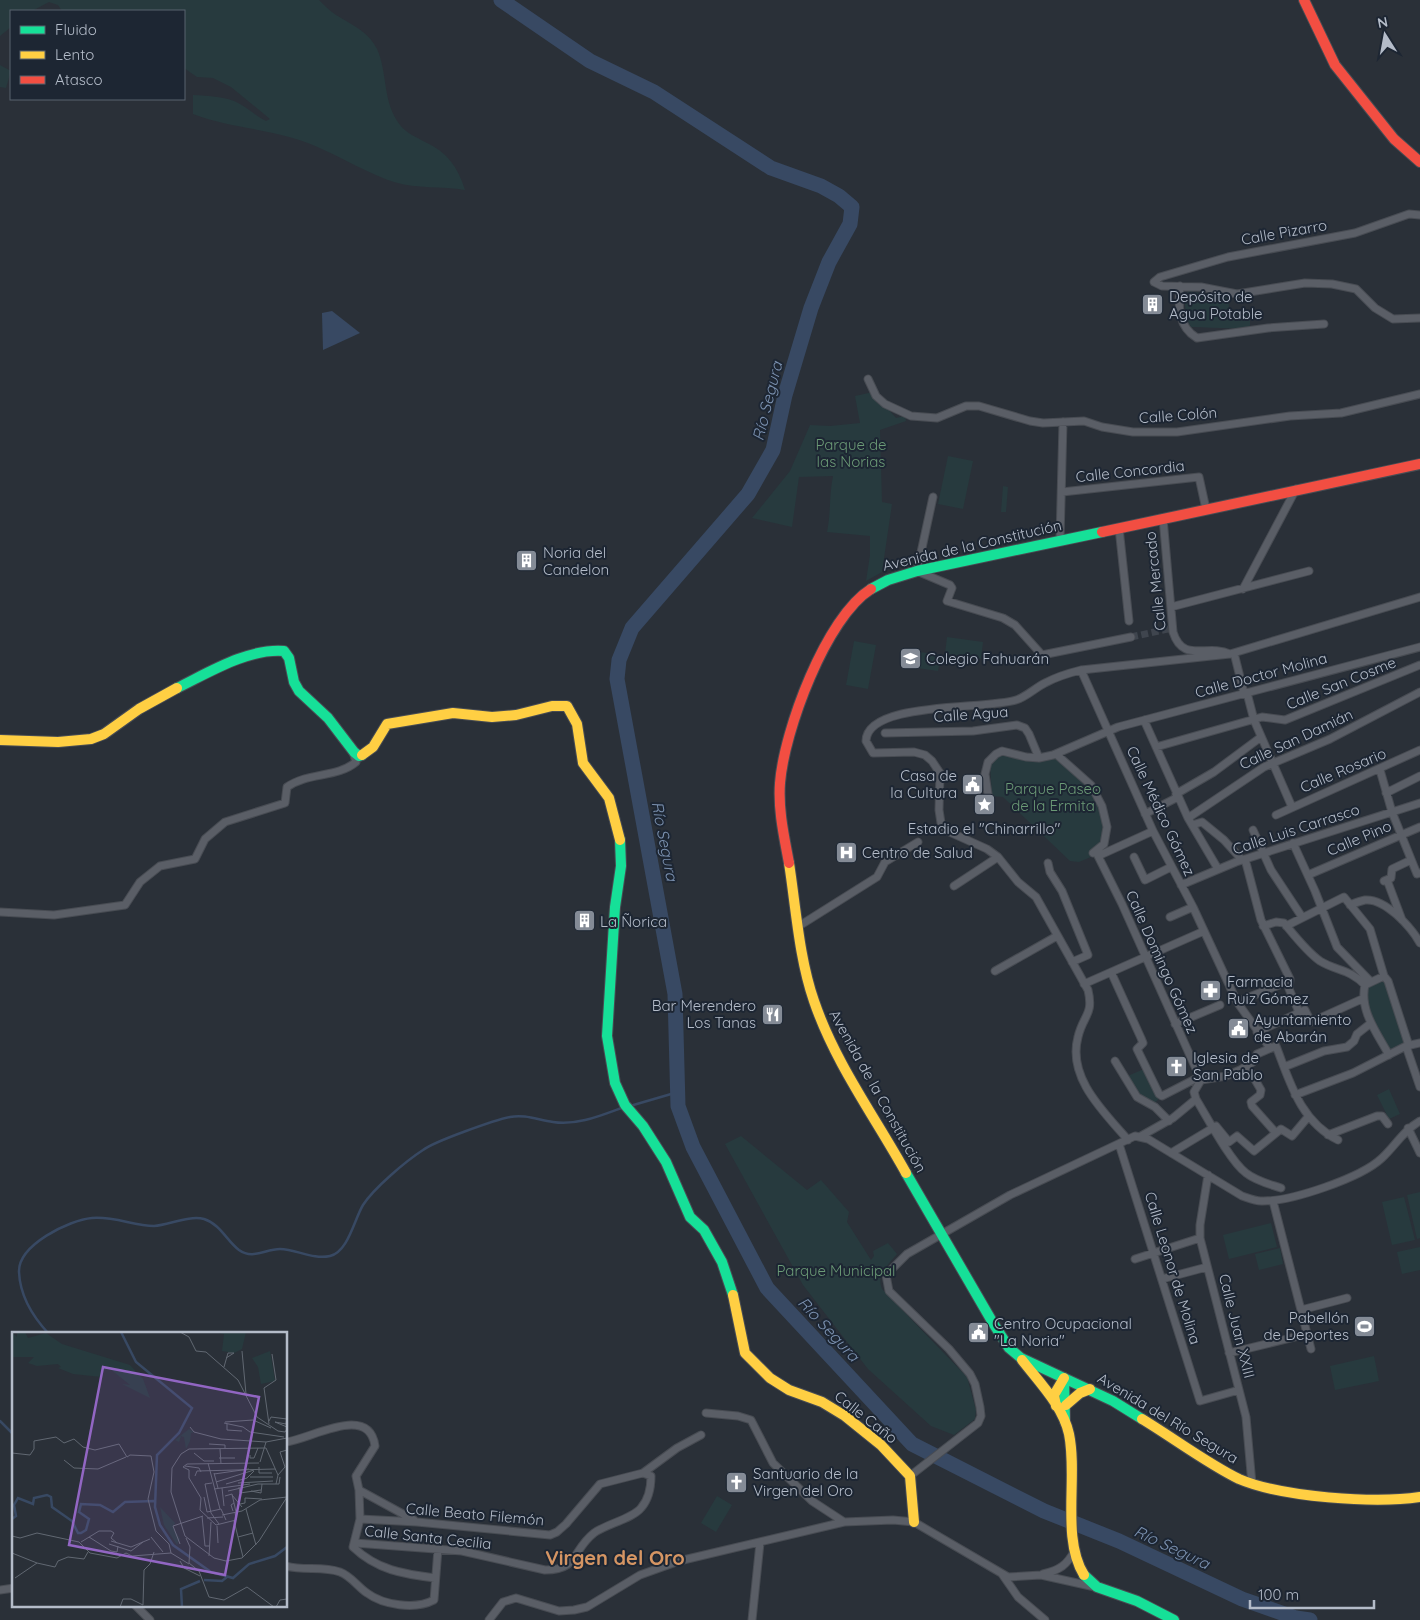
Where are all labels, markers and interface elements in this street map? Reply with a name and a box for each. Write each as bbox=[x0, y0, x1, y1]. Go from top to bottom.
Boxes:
legend bbox=[10, 10, 185, 100]
north arrow bbox=[1360, 10, 1410, 60]
text: N bbox=[1376, 12, 1389, 32]
text: Fluido bbox=[55, 20, 97, 39]
text: Lento bbox=[55, 45, 94, 64]
text: Atasco bbox=[55, 70, 103, 89]
street label: Calle Pizarro bbox=[1240, 215, 1328, 249]
place label: Depósito de Agua Potable bbox=[1169, 287, 1263, 323]
building icon: Depósito de Agua Potable bbox=[1141, 293, 1165, 317]
water label: Río Segura bbox=[748, 358, 787, 443]
street label: Calle Colón bbox=[1138, 403, 1218, 427]
park label: Parque de las Norias bbox=[815, 435, 887, 471]
street label: Calle Concordia bbox=[1075, 456, 1185, 486]
street label: Avenida de la Constitución bbox=[881, 515, 1063, 575]
street label: Calle Mercado bbox=[1140, 531, 1170, 631]
place label: Noria del Candelon bbox=[543, 543, 609, 579]
building icon: Noria del Candelon bbox=[515, 549, 539, 573]
school or university icon: Colegio Fahuarán bbox=[898, 646, 922, 670]
street label: Calle Doctor Molina bbox=[1193, 648, 1329, 702]
place label: Colegio Fahuarán bbox=[926, 649, 1049, 668]
street label: Calle San Cosme bbox=[1283, 652, 1399, 714]
street label: Calle Agua bbox=[933, 702, 1009, 726]
street label: Calle San Damián bbox=[1236, 704, 1356, 774]
street label: Calle Médico Gómez bbox=[1123, 743, 1199, 879]
street label: Calle Rosario bbox=[1297, 743, 1389, 797]
place label: Casa de la Cultura bbox=[890, 766, 957, 802]
public building icon: Casa de la Cultura bbox=[961, 772, 985, 796]
park label: Parque Paseo de la Ermita bbox=[1005, 779, 1101, 815]
place icon: Estadio el ''Chinarrillo'' bbox=[972, 793, 996, 817]
water label: Río Segura bbox=[647, 799, 683, 884]
street label: Calle Luis Carrasco bbox=[1230, 800, 1362, 858]
street label: Calle Pino bbox=[1324, 816, 1394, 860]
place label: Estadio el ''Chinarrillo'' bbox=[908, 819, 1060, 838]
hospital icon: Centro de Salud bbox=[834, 840, 858, 864]
place label: Centro de Salud bbox=[862, 843, 973, 862]
street label: Calle Domingo Gómez bbox=[1122, 887, 1202, 1037]
building icon: La Ñorica bbox=[572, 909, 596, 933]
place label: La Ñorica bbox=[600, 912, 667, 931]
place label: Farmacia Ruiz Gómez bbox=[1227, 972, 1309, 1008]
pharmacy icon: Farmacia Ruiz Gómez bbox=[1199, 978, 1223, 1002]
place label: Bar Merendero Los Tanas bbox=[652, 996, 756, 1032]
restaurant icon: Bar Merendero Los Tanas bbox=[760, 1002, 784, 1026]
street label: Avenida de la Constitución bbox=[825, 1006, 931, 1176]
place label: Ayuntamiento de Abarán bbox=[1254, 1010, 1351, 1046]
public building icon: Ayuntamiento de Abarán bbox=[1226, 1016, 1250, 1040]
place label: Iglesia de San Pablo bbox=[1193, 1048, 1263, 1084]
church icon: Iglesia de San Pablo bbox=[1165, 1054, 1189, 1078]
street label: Calle Leonor de Molina bbox=[1141, 1189, 1205, 1347]
park label: Parque Municipal bbox=[776, 1261, 896, 1280]
street label: Calle Juan XXIII bbox=[1215, 1272, 1259, 1380]
water label: Río Segura bbox=[794, 1293, 865, 1366]
place label: Pabellón de Deportes bbox=[1264, 1308, 1349, 1344]
place label: Centro Ocupacional "La Noria" bbox=[994, 1314, 1132, 1350]
sports icon: Pabellón de Deportes bbox=[1353, 1314, 1377, 1338]
public building icon: Centro Ocupacional "La Noria" bbox=[966, 1320, 990, 1344]
inset map bbox=[12, 1332, 288, 1608]
street label: Avenida del Río Segura bbox=[1094, 1369, 1242, 1467]
street label: Calle Caño bbox=[831, 1386, 901, 1448]
place label: Santuario de la Virgen del Oro bbox=[753, 1464, 858, 1500]
church icon: Santuario de la Virgen del Oro bbox=[725, 1470, 749, 1494]
street label: Calle Beato Filemón bbox=[405, 1498, 545, 1530]
street label: Calle Santa Cecilia bbox=[364, 1521, 492, 1553]
water label: Río Segura bbox=[1131, 1521, 1214, 1574]
district label: Virgen del Oro bbox=[545, 1545, 685, 1570]
scale bar bbox=[1250, 1578, 1374, 1610]
text: 100 m bbox=[1258, 1585, 1299, 1604]

